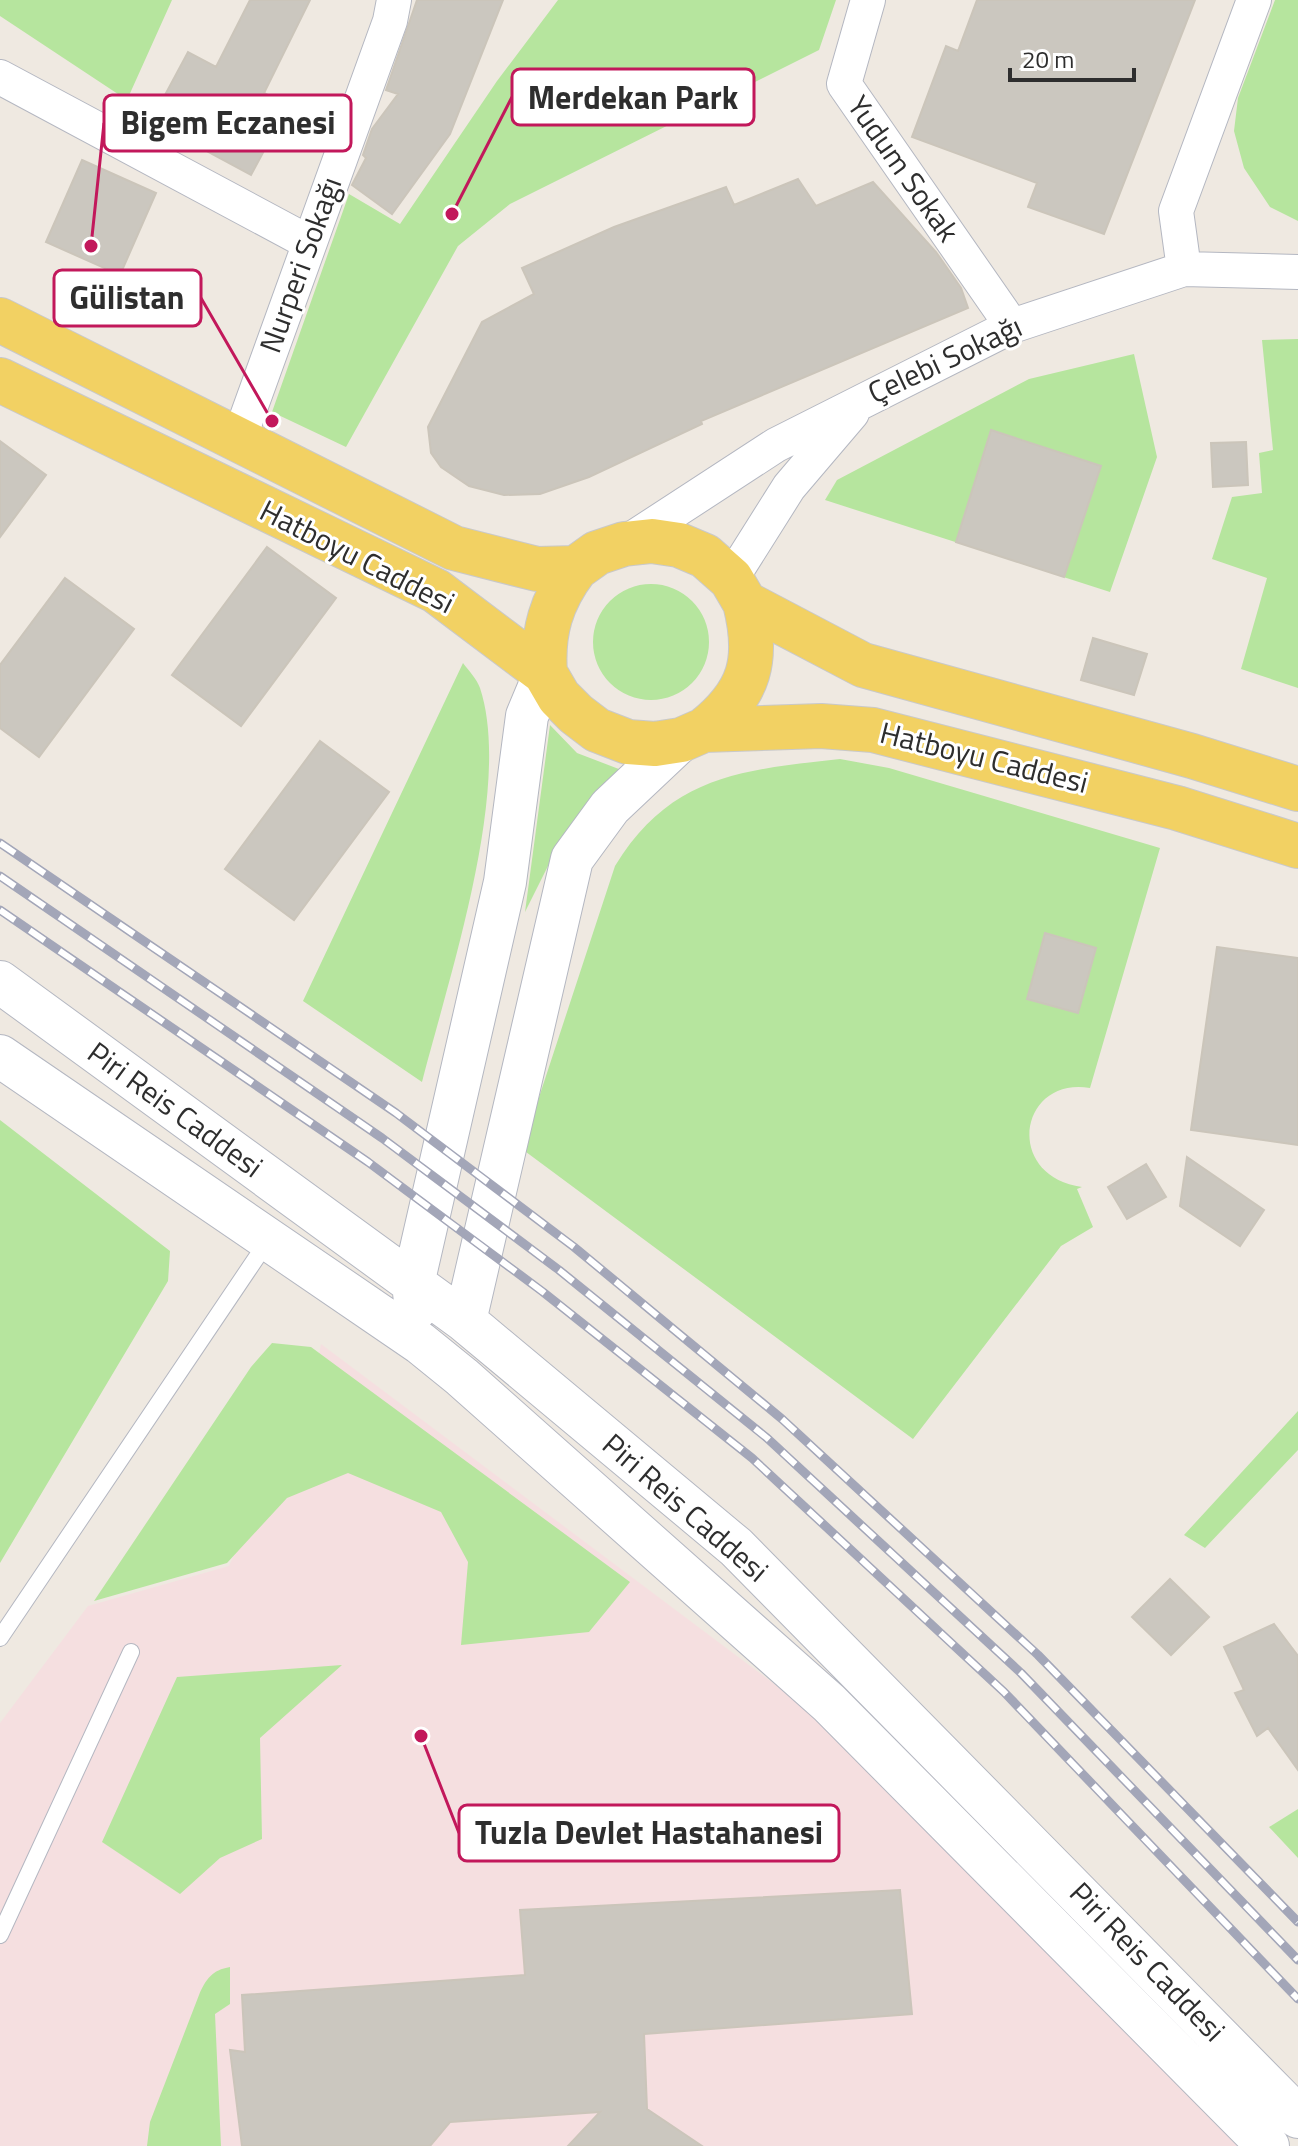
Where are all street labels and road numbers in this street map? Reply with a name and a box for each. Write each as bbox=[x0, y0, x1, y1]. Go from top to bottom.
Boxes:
street label: Yudum Sokak bbox=[836, 86, 971, 251]
street label: Nurperi Sokağı bbox=[247, 170, 353, 359]
street label: Çelebi Sokağı bbox=[860, 303, 1029, 415]
street label: Hatboyu Caddesi bbox=[252, 487, 463, 625]
street label: Hatboyu Caddesi bbox=[875, 709, 1093, 805]
street label: Piri Reis Caddesi bbox=[78, 1030, 273, 1189]
street label: Piri Reis Caddesi bbox=[592, 1422, 779, 1593]
street label: Piri Reis Caddesi bbox=[1059, 1871, 1236, 2052]

